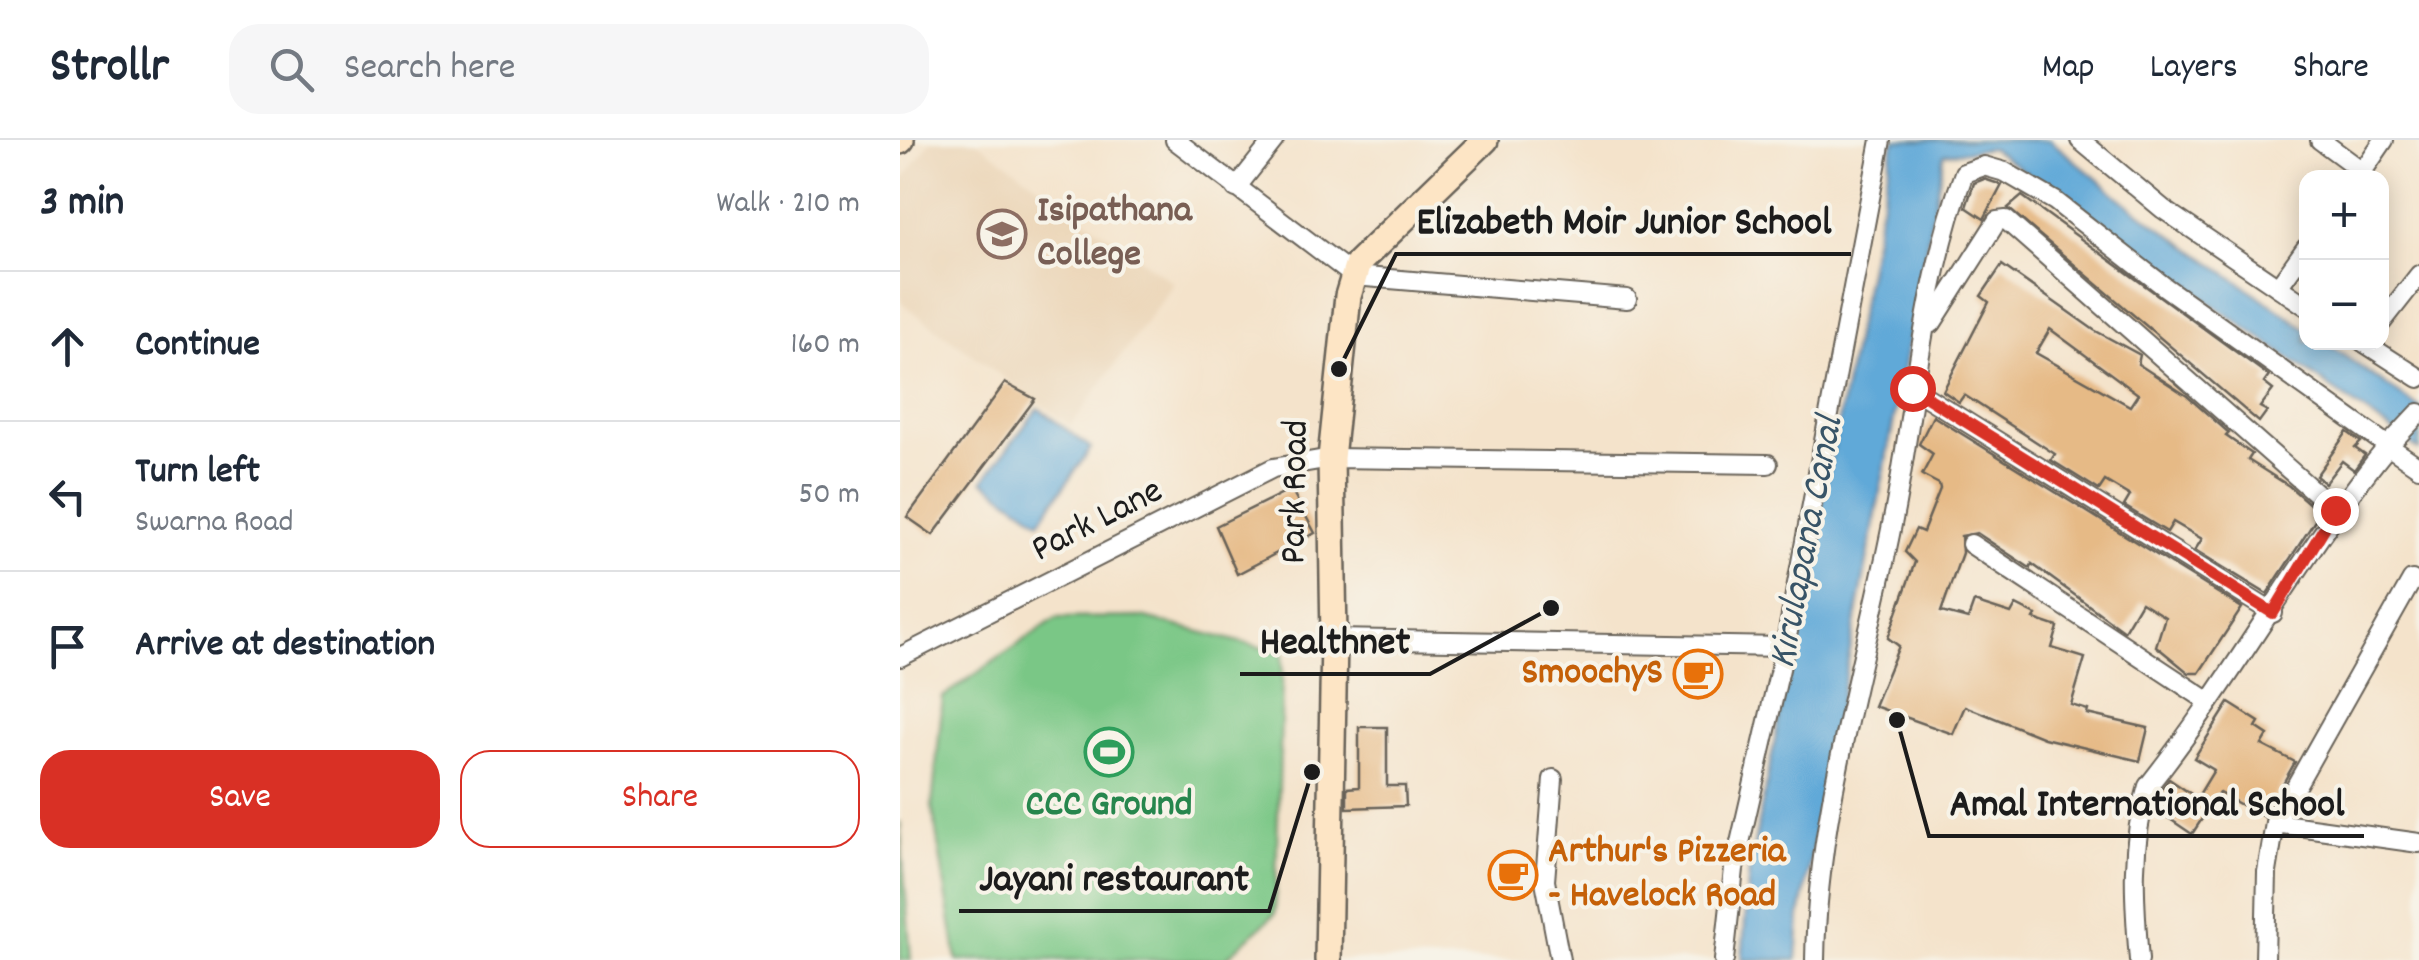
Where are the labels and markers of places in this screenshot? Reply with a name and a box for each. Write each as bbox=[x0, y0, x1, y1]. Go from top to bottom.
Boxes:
callout: Elizabeth Moir Junior School bbox=[1396, 184, 1851, 254]
place label: Isipathana College bbox=[1037, 185, 1193, 284]
school or university icon: Isipathana College bbox=[976, 208, 1028, 260]
callout: Healthnet bbox=[1240, 604, 1430, 674]
place label: SmoochyS bbox=[1521, 647, 1663, 702]
cafe icon: SmoochyS bbox=[1672, 648, 1724, 700]
sports icon: CCC Ground bbox=[1083, 726, 1135, 778]
callout: Amal International School bbox=[1929, 766, 2364, 836]
place label: CCC Ground bbox=[1026, 779, 1192, 834]
place label: Arthur's Pizzeria - Havelock Road bbox=[1548, 826, 1787, 925]
callout: Jayani restaurant bbox=[959, 841, 1269, 911]
cafe icon: Arthur's Pizzeria - Havelock Road bbox=[1487, 849, 1539, 901]

